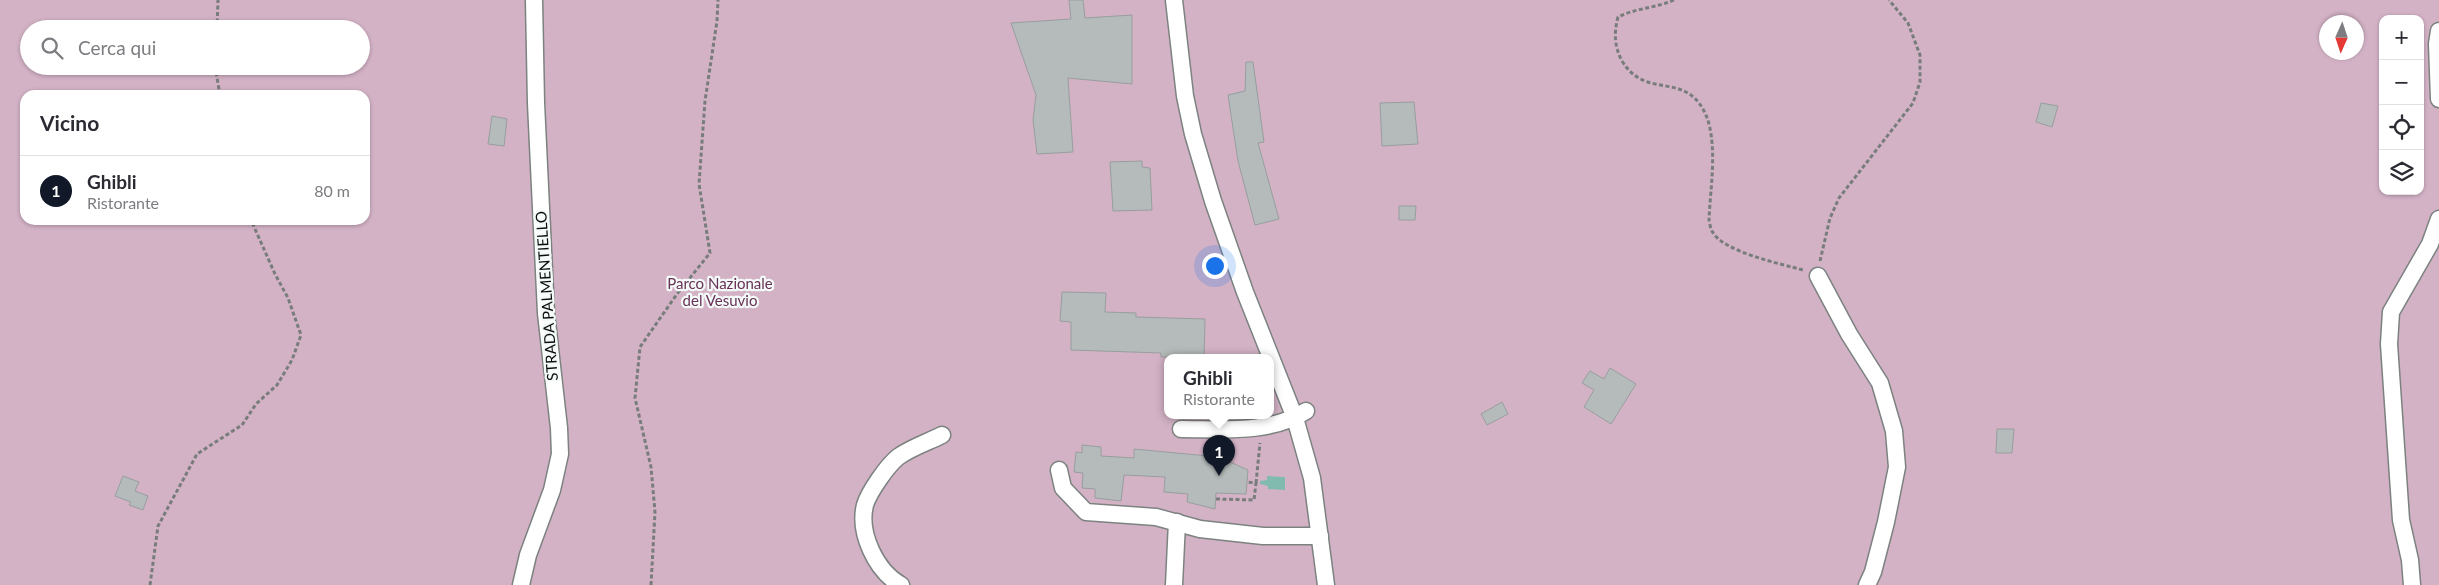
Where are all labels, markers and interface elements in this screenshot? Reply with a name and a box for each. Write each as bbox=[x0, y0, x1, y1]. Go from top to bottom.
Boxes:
north arrow bbox=[2319, 15, 2364, 60]
map controls bbox=[2379, 15, 2424, 195]
button: + bbox=[2379, 15, 2424, 60]
search box bbox=[20, 20, 370, 75]
icon: search bbox=[38, 34, 66, 62]
text: Cerca qui bbox=[78, 36, 156, 59]
button: − bbox=[2379, 60, 2424, 105]
button: locate bbox=[2379, 105, 2424, 150]
text: Vicino bbox=[40, 110, 99, 135]
button: layers bbox=[2379, 150, 2424, 195]
text: Ghibli bbox=[87, 170, 137, 193]
text: 1 bbox=[51, 181, 61, 200]
text: 80 m bbox=[314, 181, 350, 200]
text: Ristorante bbox=[87, 193, 159, 212]
street label: STRADA PALMENTIELLO bbox=[531, 211, 561, 381]
your location bbox=[1202, 253, 1228, 279]
park label: Parco Nazionale del Vesuvio bbox=[667, 274, 773, 309]
popup bbox=[1164, 354, 1274, 419]
text: Ghibli bbox=[1183, 366, 1233, 389]
text: Ristorante bbox=[1183, 389, 1255, 408]
pin: 1 bbox=[1203, 435, 1235, 476]

